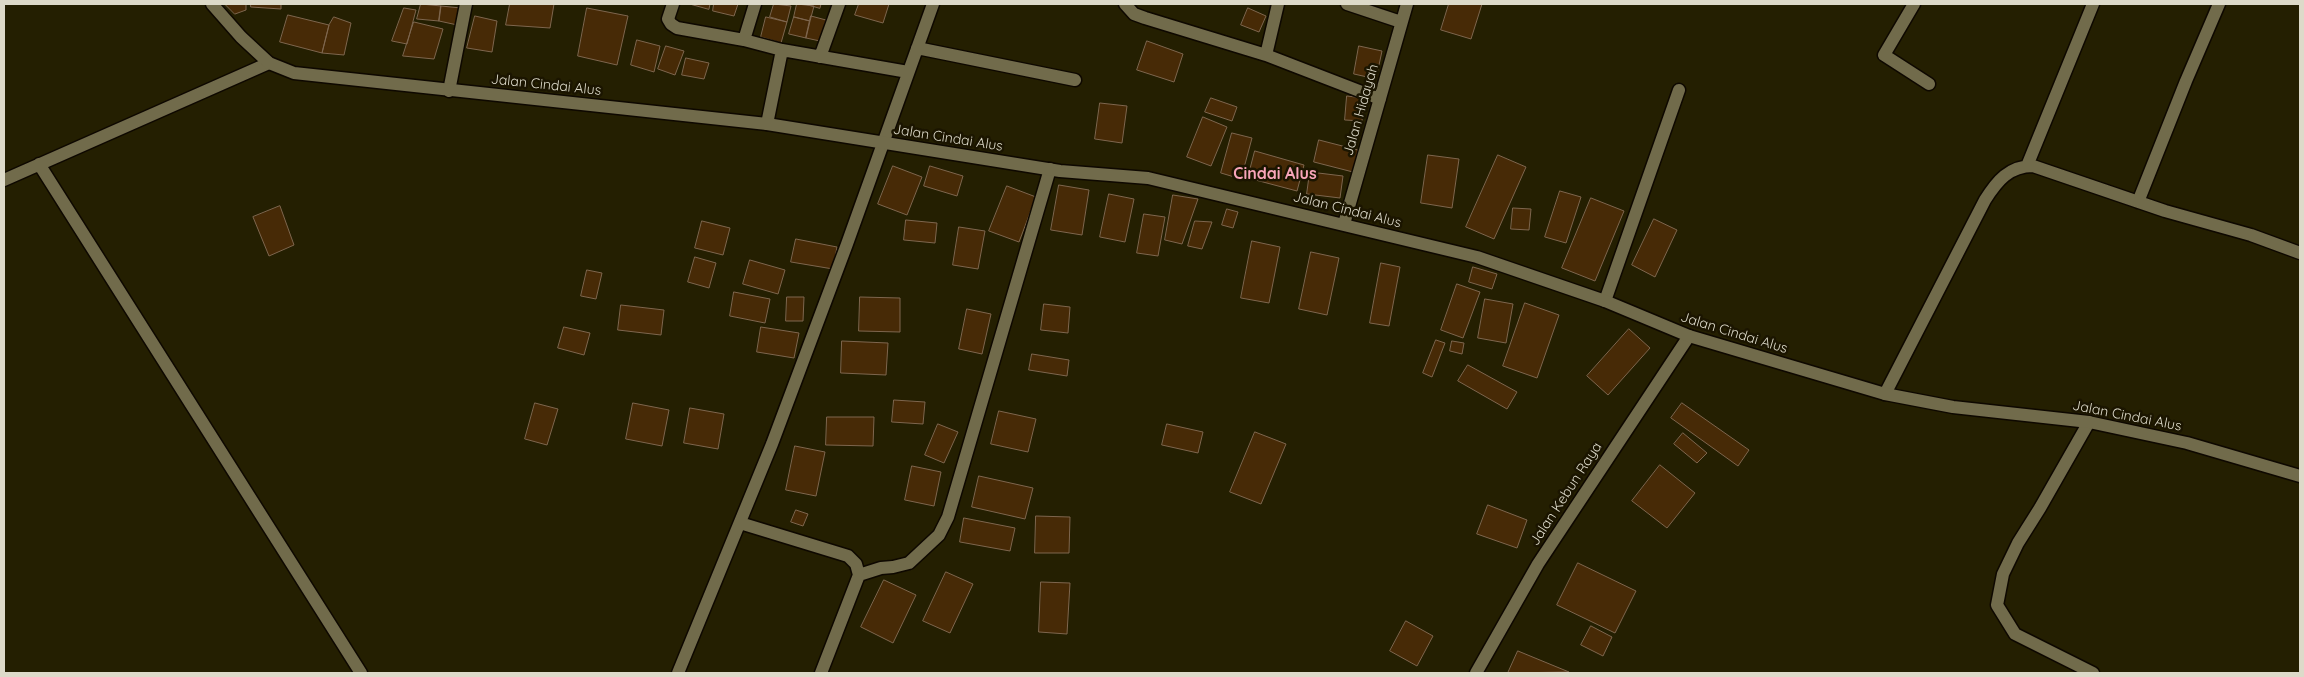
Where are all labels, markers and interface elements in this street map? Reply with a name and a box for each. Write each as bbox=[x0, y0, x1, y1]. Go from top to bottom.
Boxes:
street label: Jalan Hidayah bbox=[1340, 62, 1382, 158]
street label: Jalan Cindai Alus bbox=[490, 71, 602, 99]
street label: Jalan Cindai Alus bbox=[892, 121, 1004, 155]
district label: Cindai Alus bbox=[1233, 164, 1317, 184]
street label: Jalan Cindai Alus bbox=[1291, 188, 1403, 232]
street label: Jalan Cindai Alus bbox=[1679, 309, 1789, 357]
street label: Jalan Cindai Alus bbox=[2071, 397, 2183, 435]
street label: Jalan Kebun Raya bbox=[1526, 439, 1606, 549]

